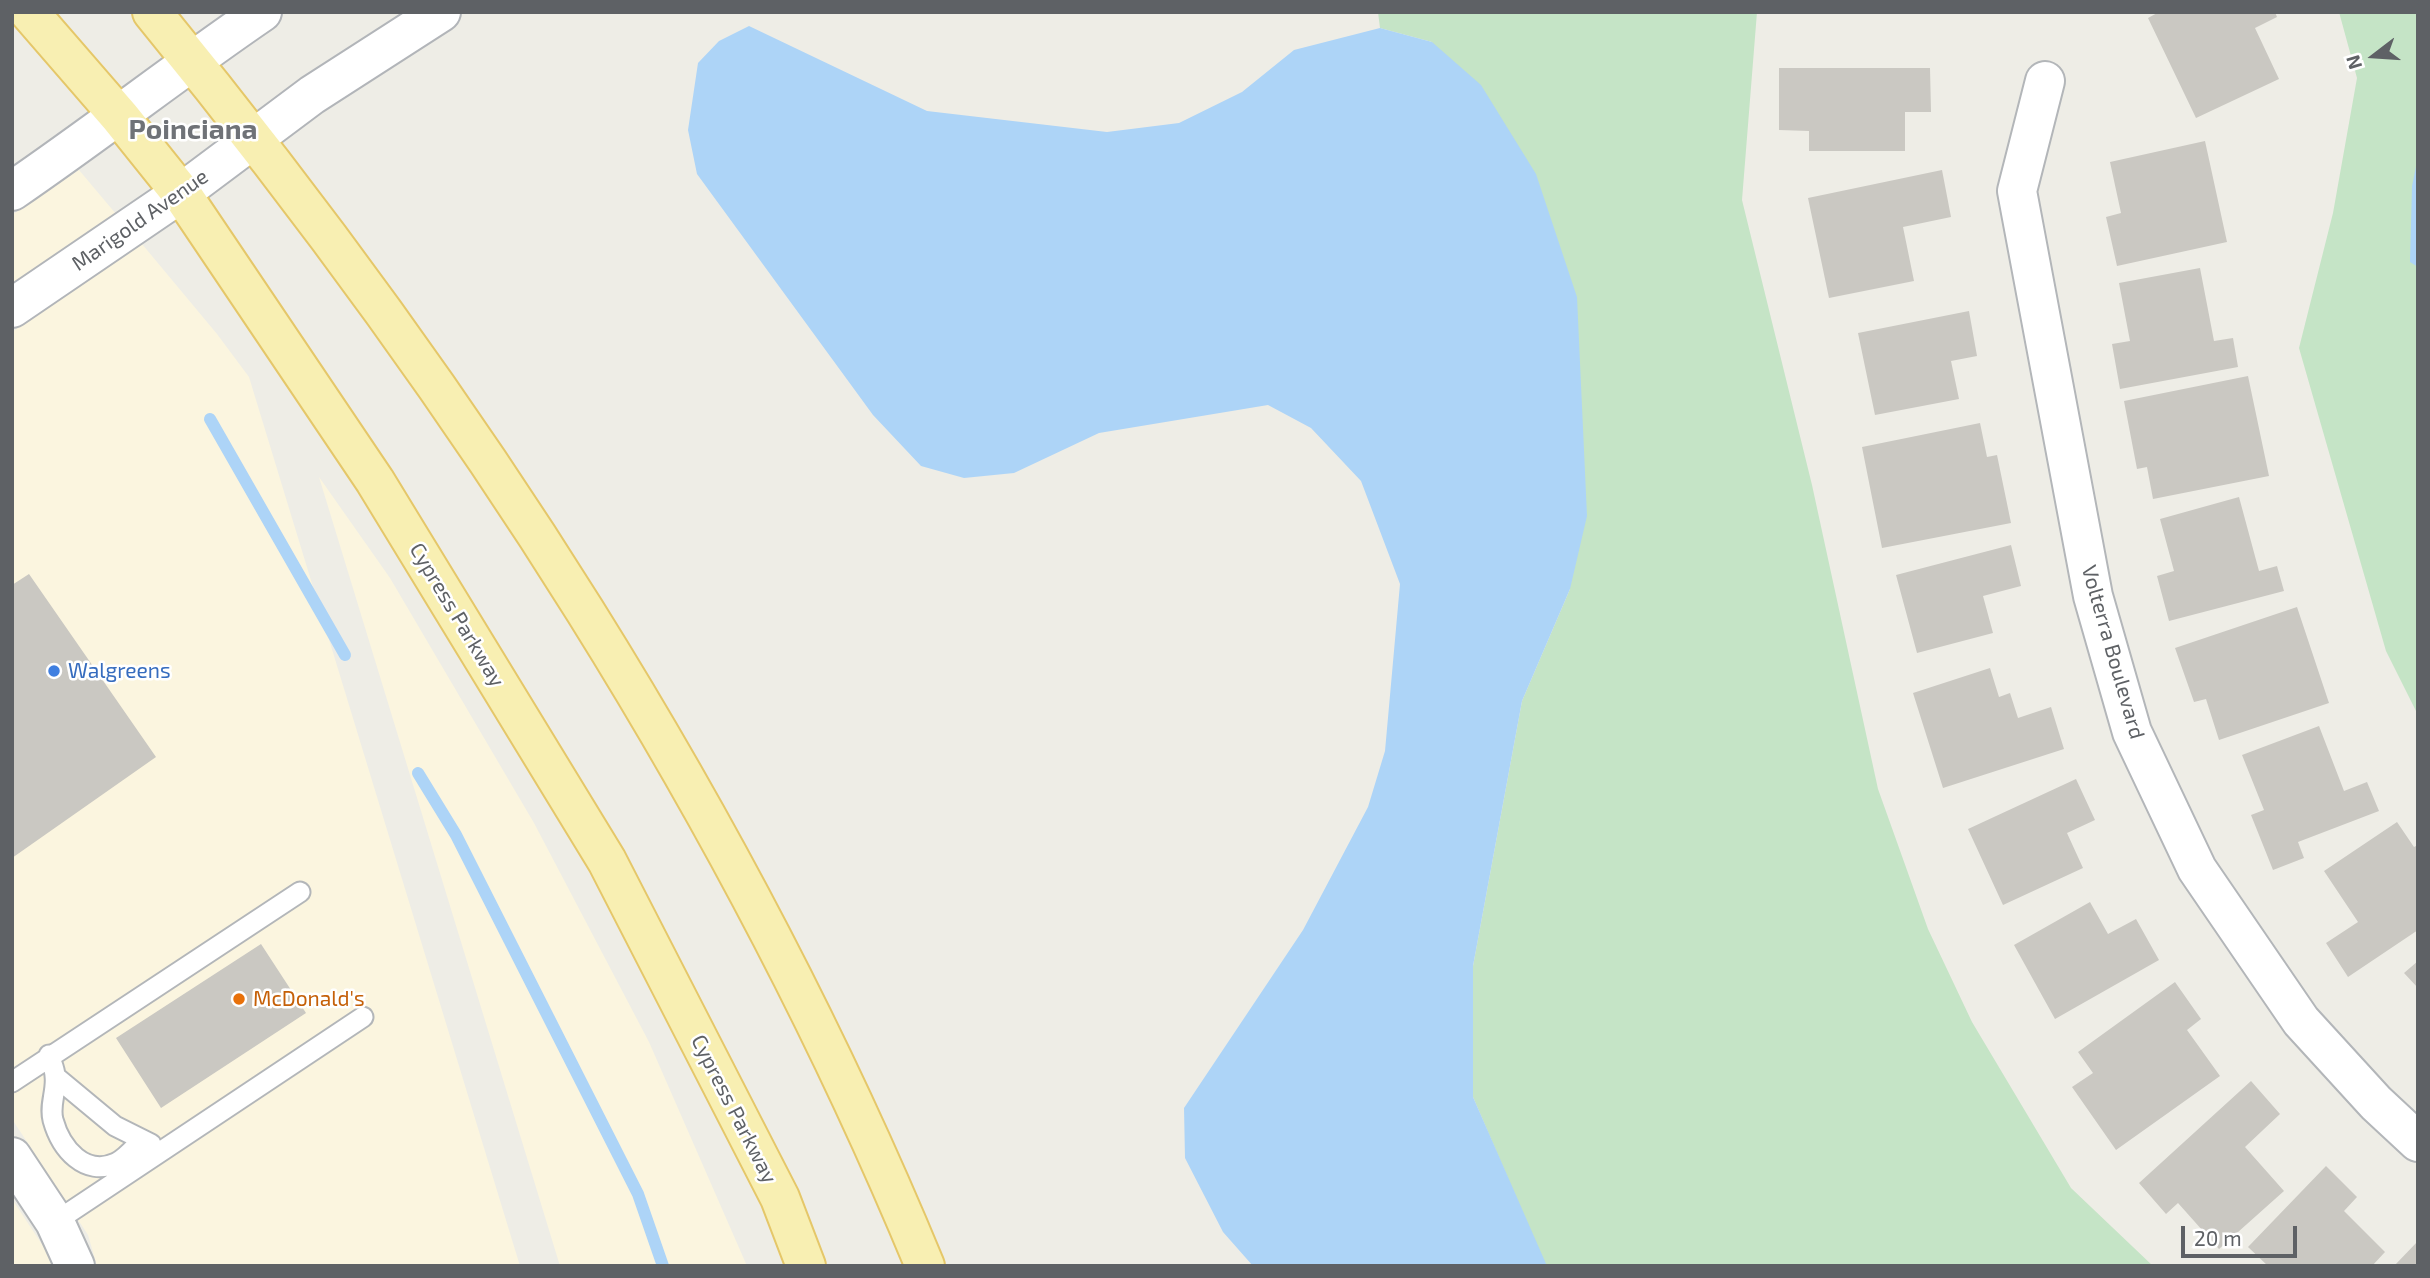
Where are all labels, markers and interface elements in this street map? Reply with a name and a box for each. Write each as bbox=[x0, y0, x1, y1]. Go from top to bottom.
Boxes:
north arrow bbox=[2339, 21, 2409, 91]
text: N bbox=[2340, 52, 2366, 72]
district label: Poinciana bbox=[128, 113, 258, 147]
street label: Marigold Avenue bbox=[67, 164, 213, 276]
street label: Cypress Parkway bbox=[404, 539, 510, 691]
street label: Volterra Boulevard bbox=[2076, 562, 2150, 742]
place label: Walgreens bbox=[68, 658, 171, 684]
marker: Walgreens bbox=[46, 663, 62, 679]
place label: McDonald's bbox=[253, 986, 365, 1012]
marker: McDonald's bbox=[231, 991, 247, 1007]
street label: Cypress Parkway bbox=[686, 1031, 782, 1187]
scale bar bbox=[2185, 1212, 2300, 1256]
text: 20 m bbox=[2194, 1225, 2242, 1250]

